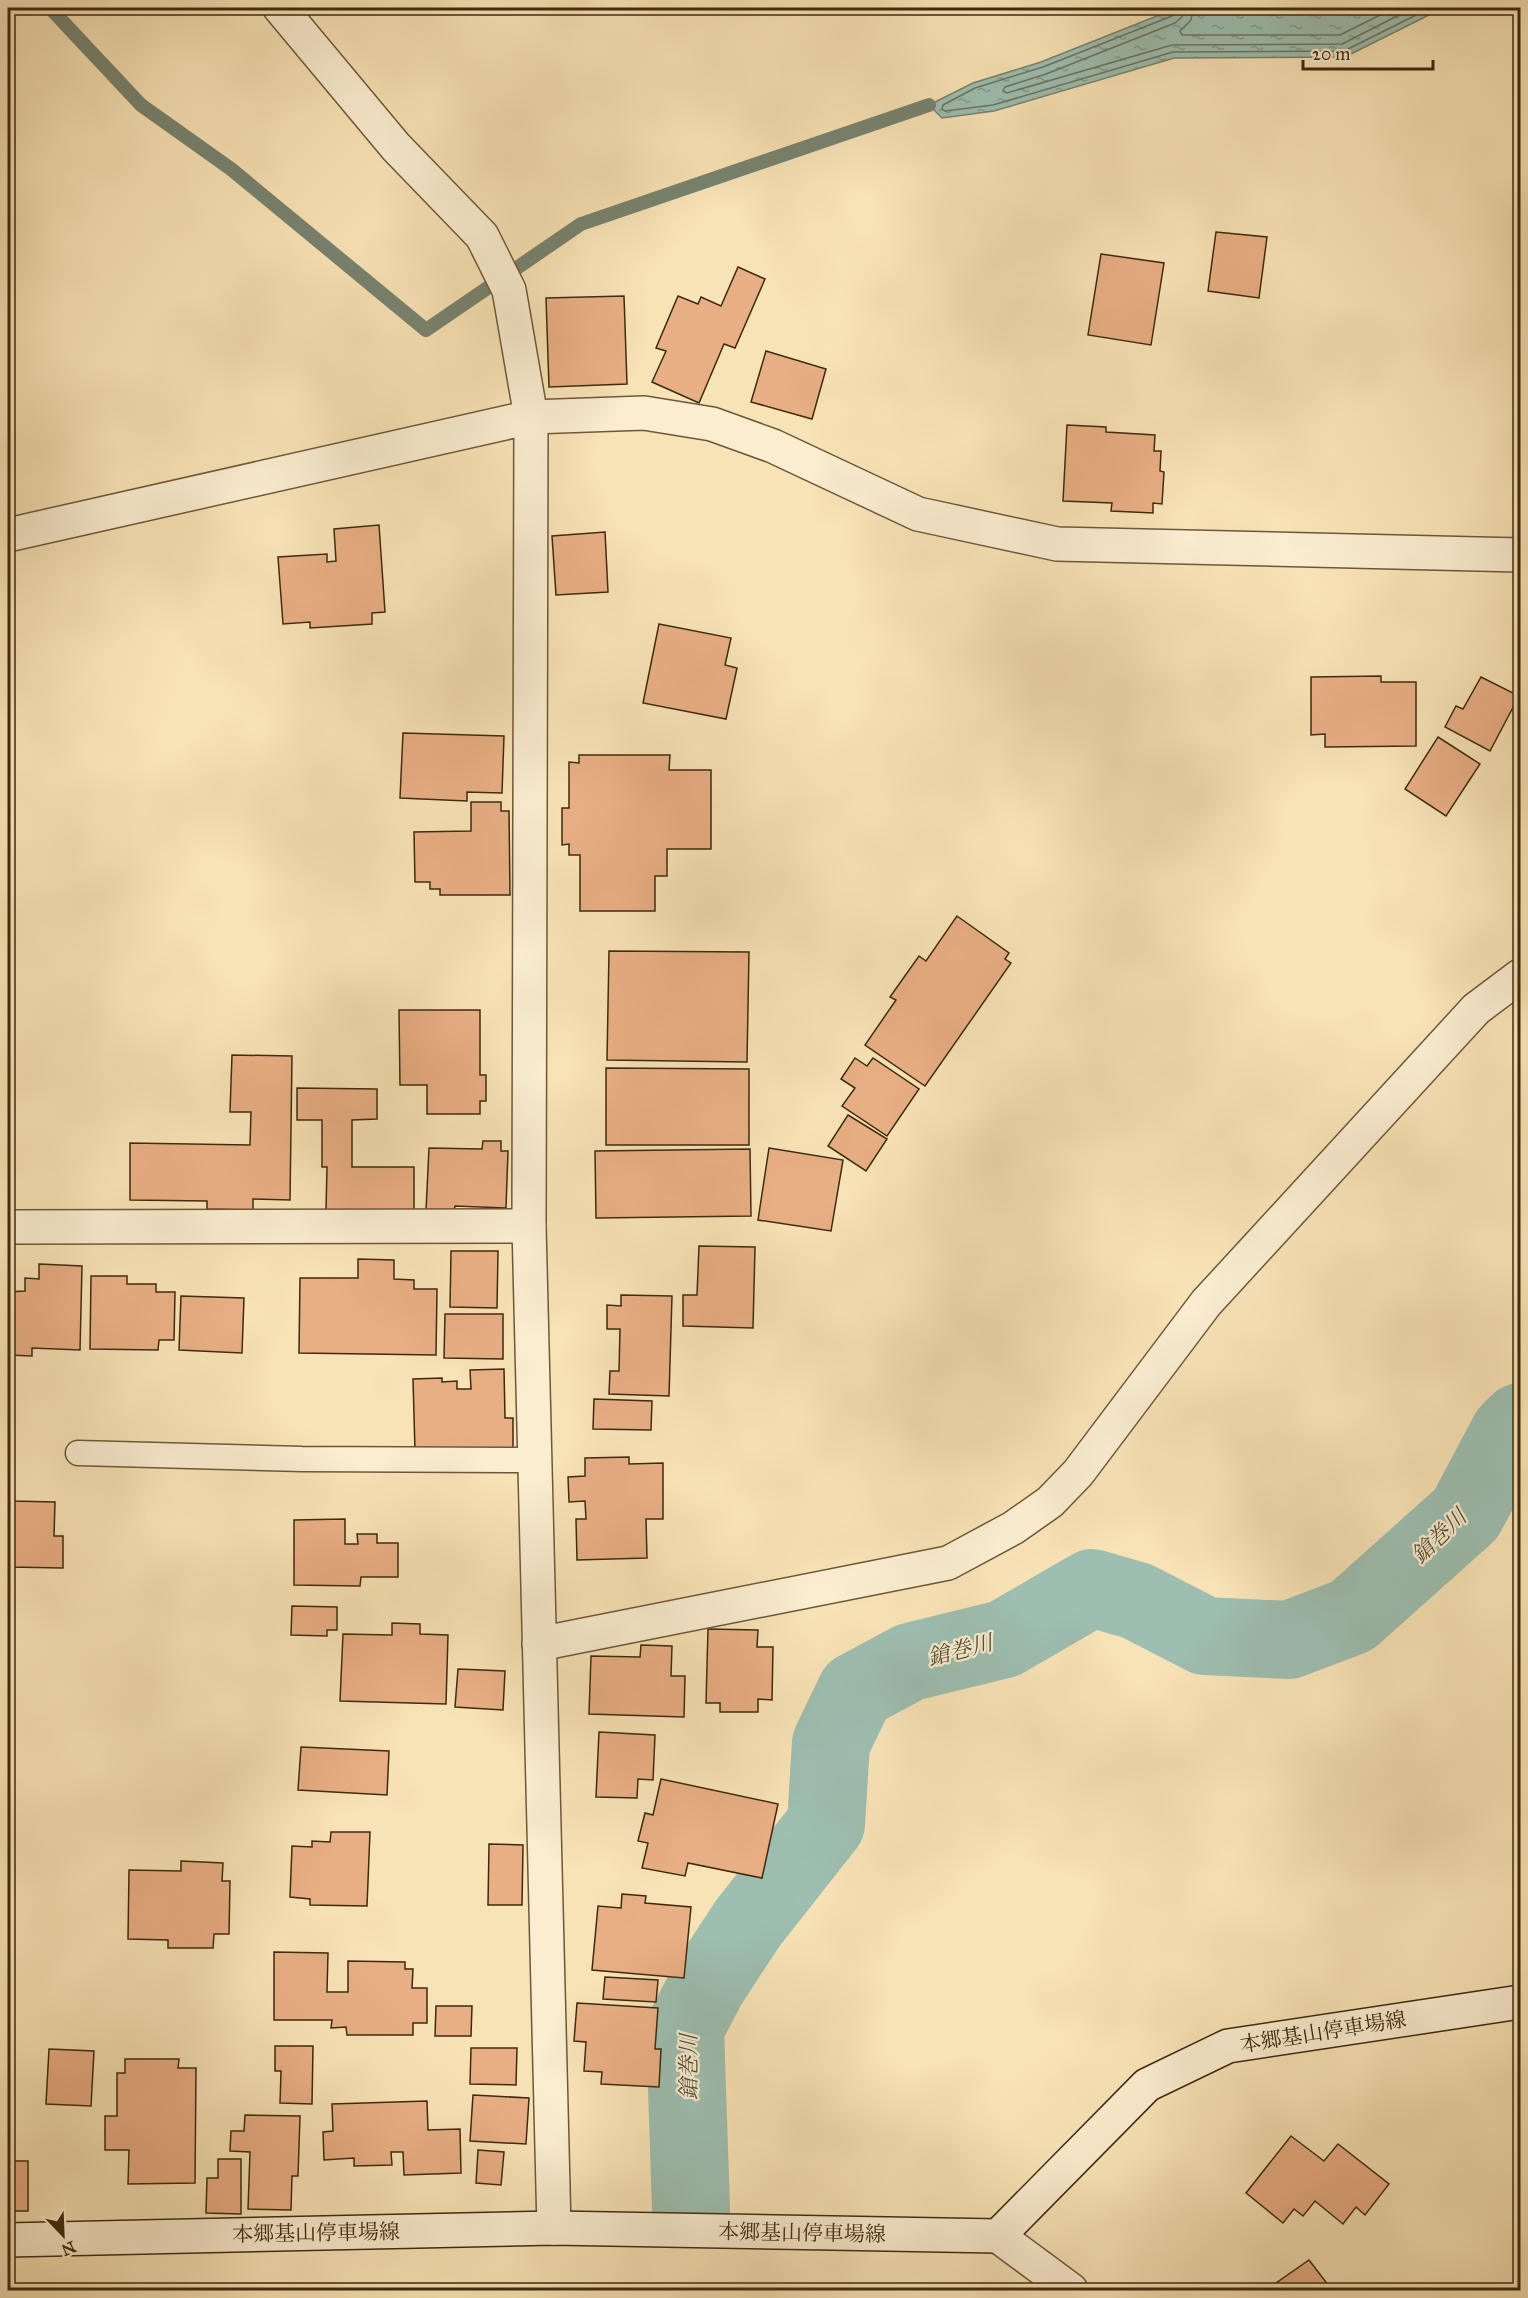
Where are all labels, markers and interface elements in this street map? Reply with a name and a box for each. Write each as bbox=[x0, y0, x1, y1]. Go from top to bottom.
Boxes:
scale bar bbox=[1303, 33, 1434, 71]
text: 20 m bbox=[1312, 43, 1350, 65]
water label: 鎗巻川 bbox=[1406, 1502, 1474, 1569]
water label: 鎗巻川 bbox=[925, 1628, 997, 1671]
street label: 本郷基山停車場線 bbox=[1238, 2006, 1408, 2058]
water label: 鎗巻川 bbox=[675, 2032, 702, 2100]
north arrow bbox=[33, 2205, 93, 2265]
street label: 本郷基山停車場線 bbox=[232, 2219, 400, 2247]
street label: 本郷基山停車場線 bbox=[718, 2219, 886, 2247]
text: N bbox=[58, 2237, 79, 2260]

